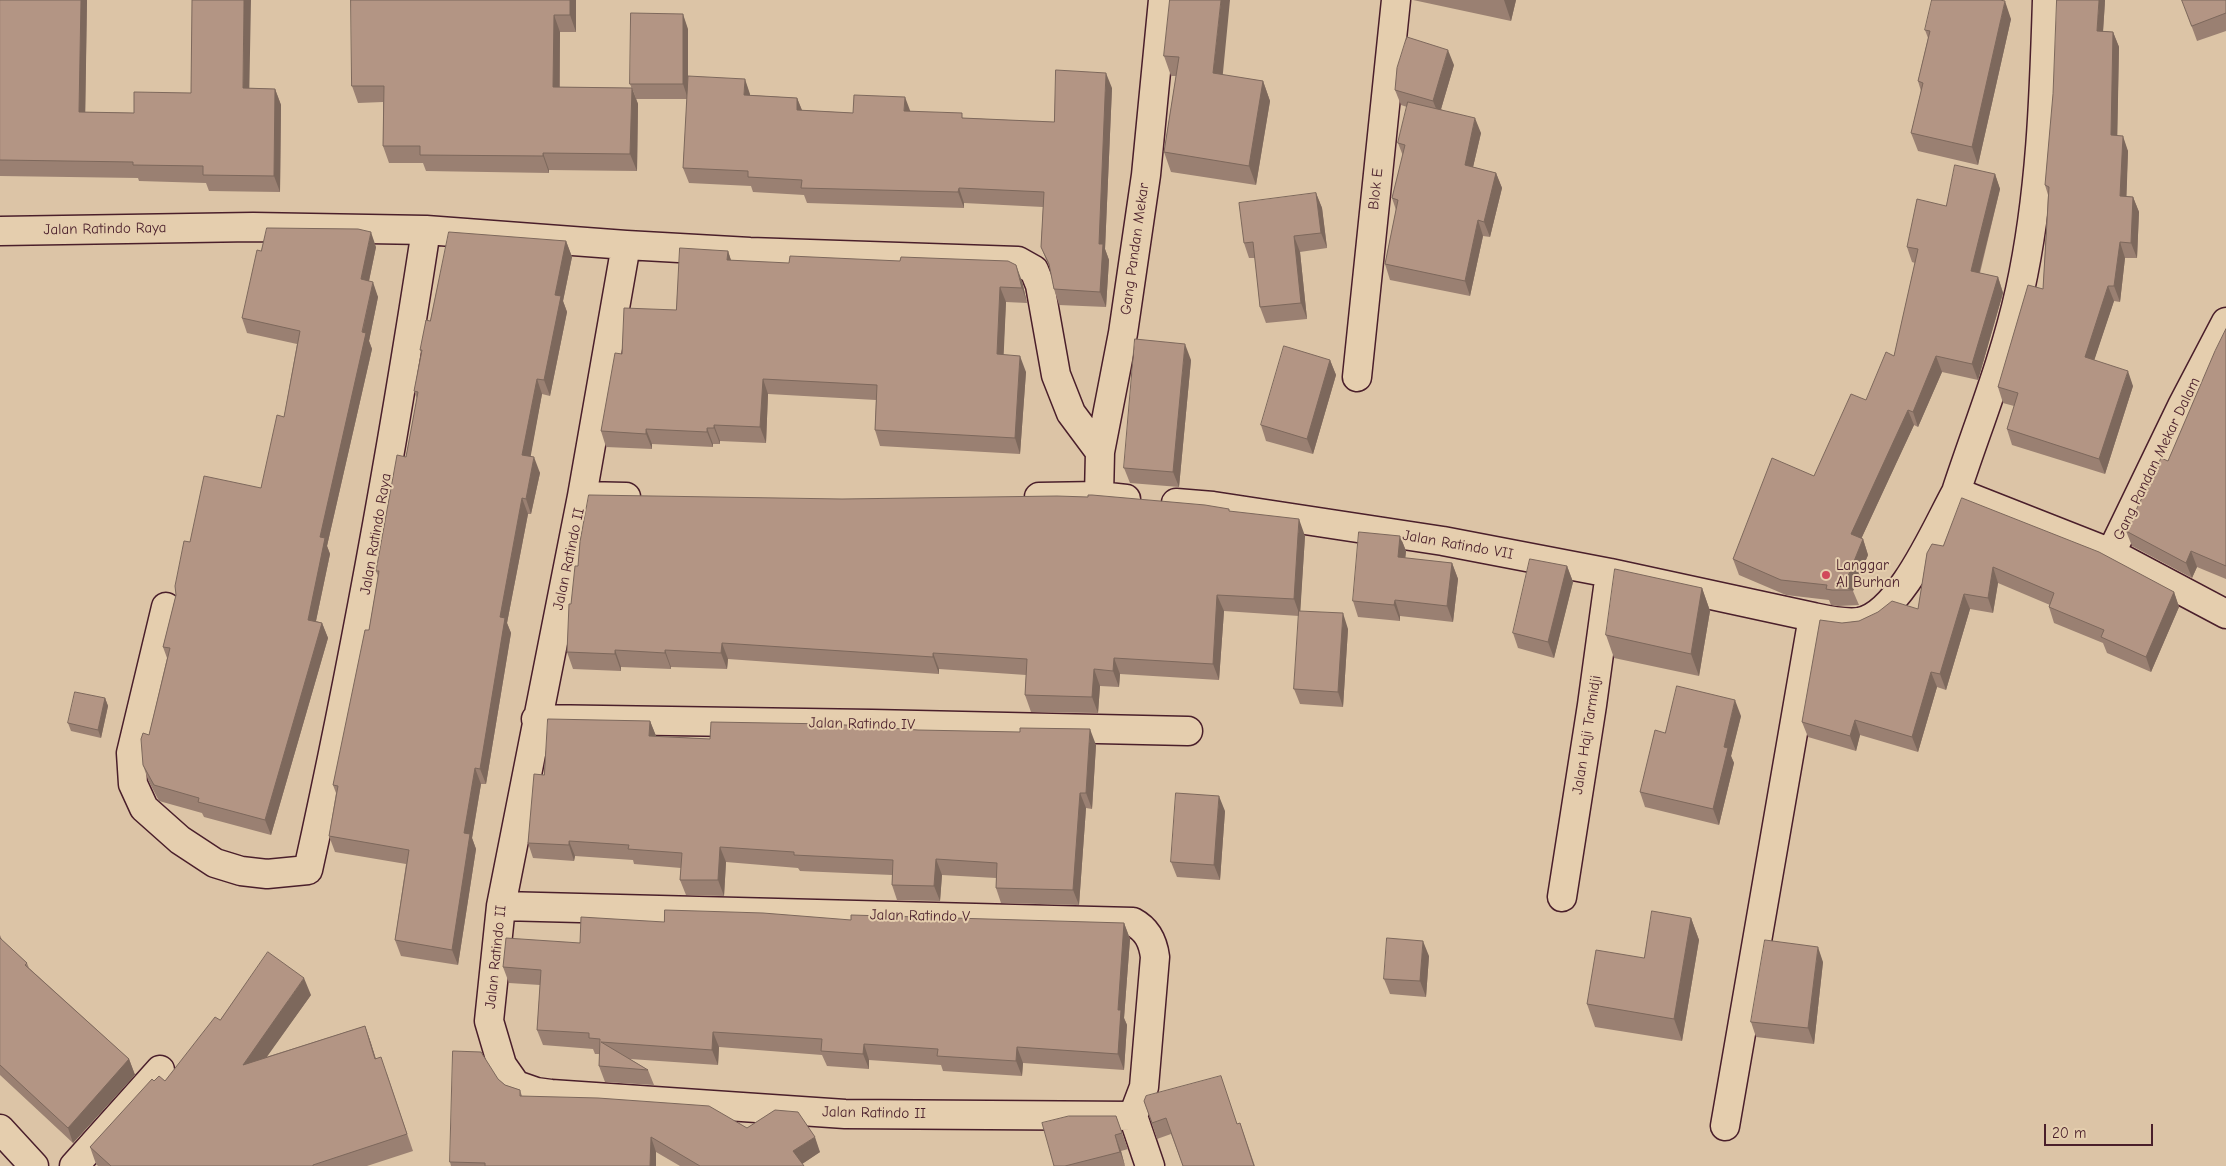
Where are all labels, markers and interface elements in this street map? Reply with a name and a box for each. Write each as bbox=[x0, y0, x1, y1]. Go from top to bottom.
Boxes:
street label: Blok E bbox=[1365, 167, 1387, 211]
street label: Gang Pandan Mekar bbox=[1117, 182, 1153, 316]
street label: Jalan Ratindo Raya bbox=[43, 219, 167, 239]
street label: Gang Pandan Mekar Dalam bbox=[2110, 375, 2204, 543]
street label: Jalan Ratindo Raya bbox=[356, 472, 396, 596]
street label: Jalan Ratindo II bbox=[549, 506, 589, 612]
street label: Jalan Ratindo VII bbox=[1401, 526, 1515, 564]
place label: Langgar Al Burhan bbox=[1836, 557, 1900, 592]
marker: Langgar Al Burhan bbox=[1820, 569, 1832, 581]
street label: Jalan Haji Tarmidji bbox=[1569, 674, 1605, 796]
street label: Jalan Ratindo IV bbox=[809, 714, 915, 734]
street label: Jalan Ratindo II bbox=[482, 904, 510, 1010]
street label: Jalan Ratindo V bbox=[870, 906, 970, 926]
street label: Jalan Ratindo II bbox=[822, 1103, 926, 1123]
scale bar bbox=[2046, 1114, 2155, 1146]
text: 20 m bbox=[2052, 1124, 2086, 1142]

